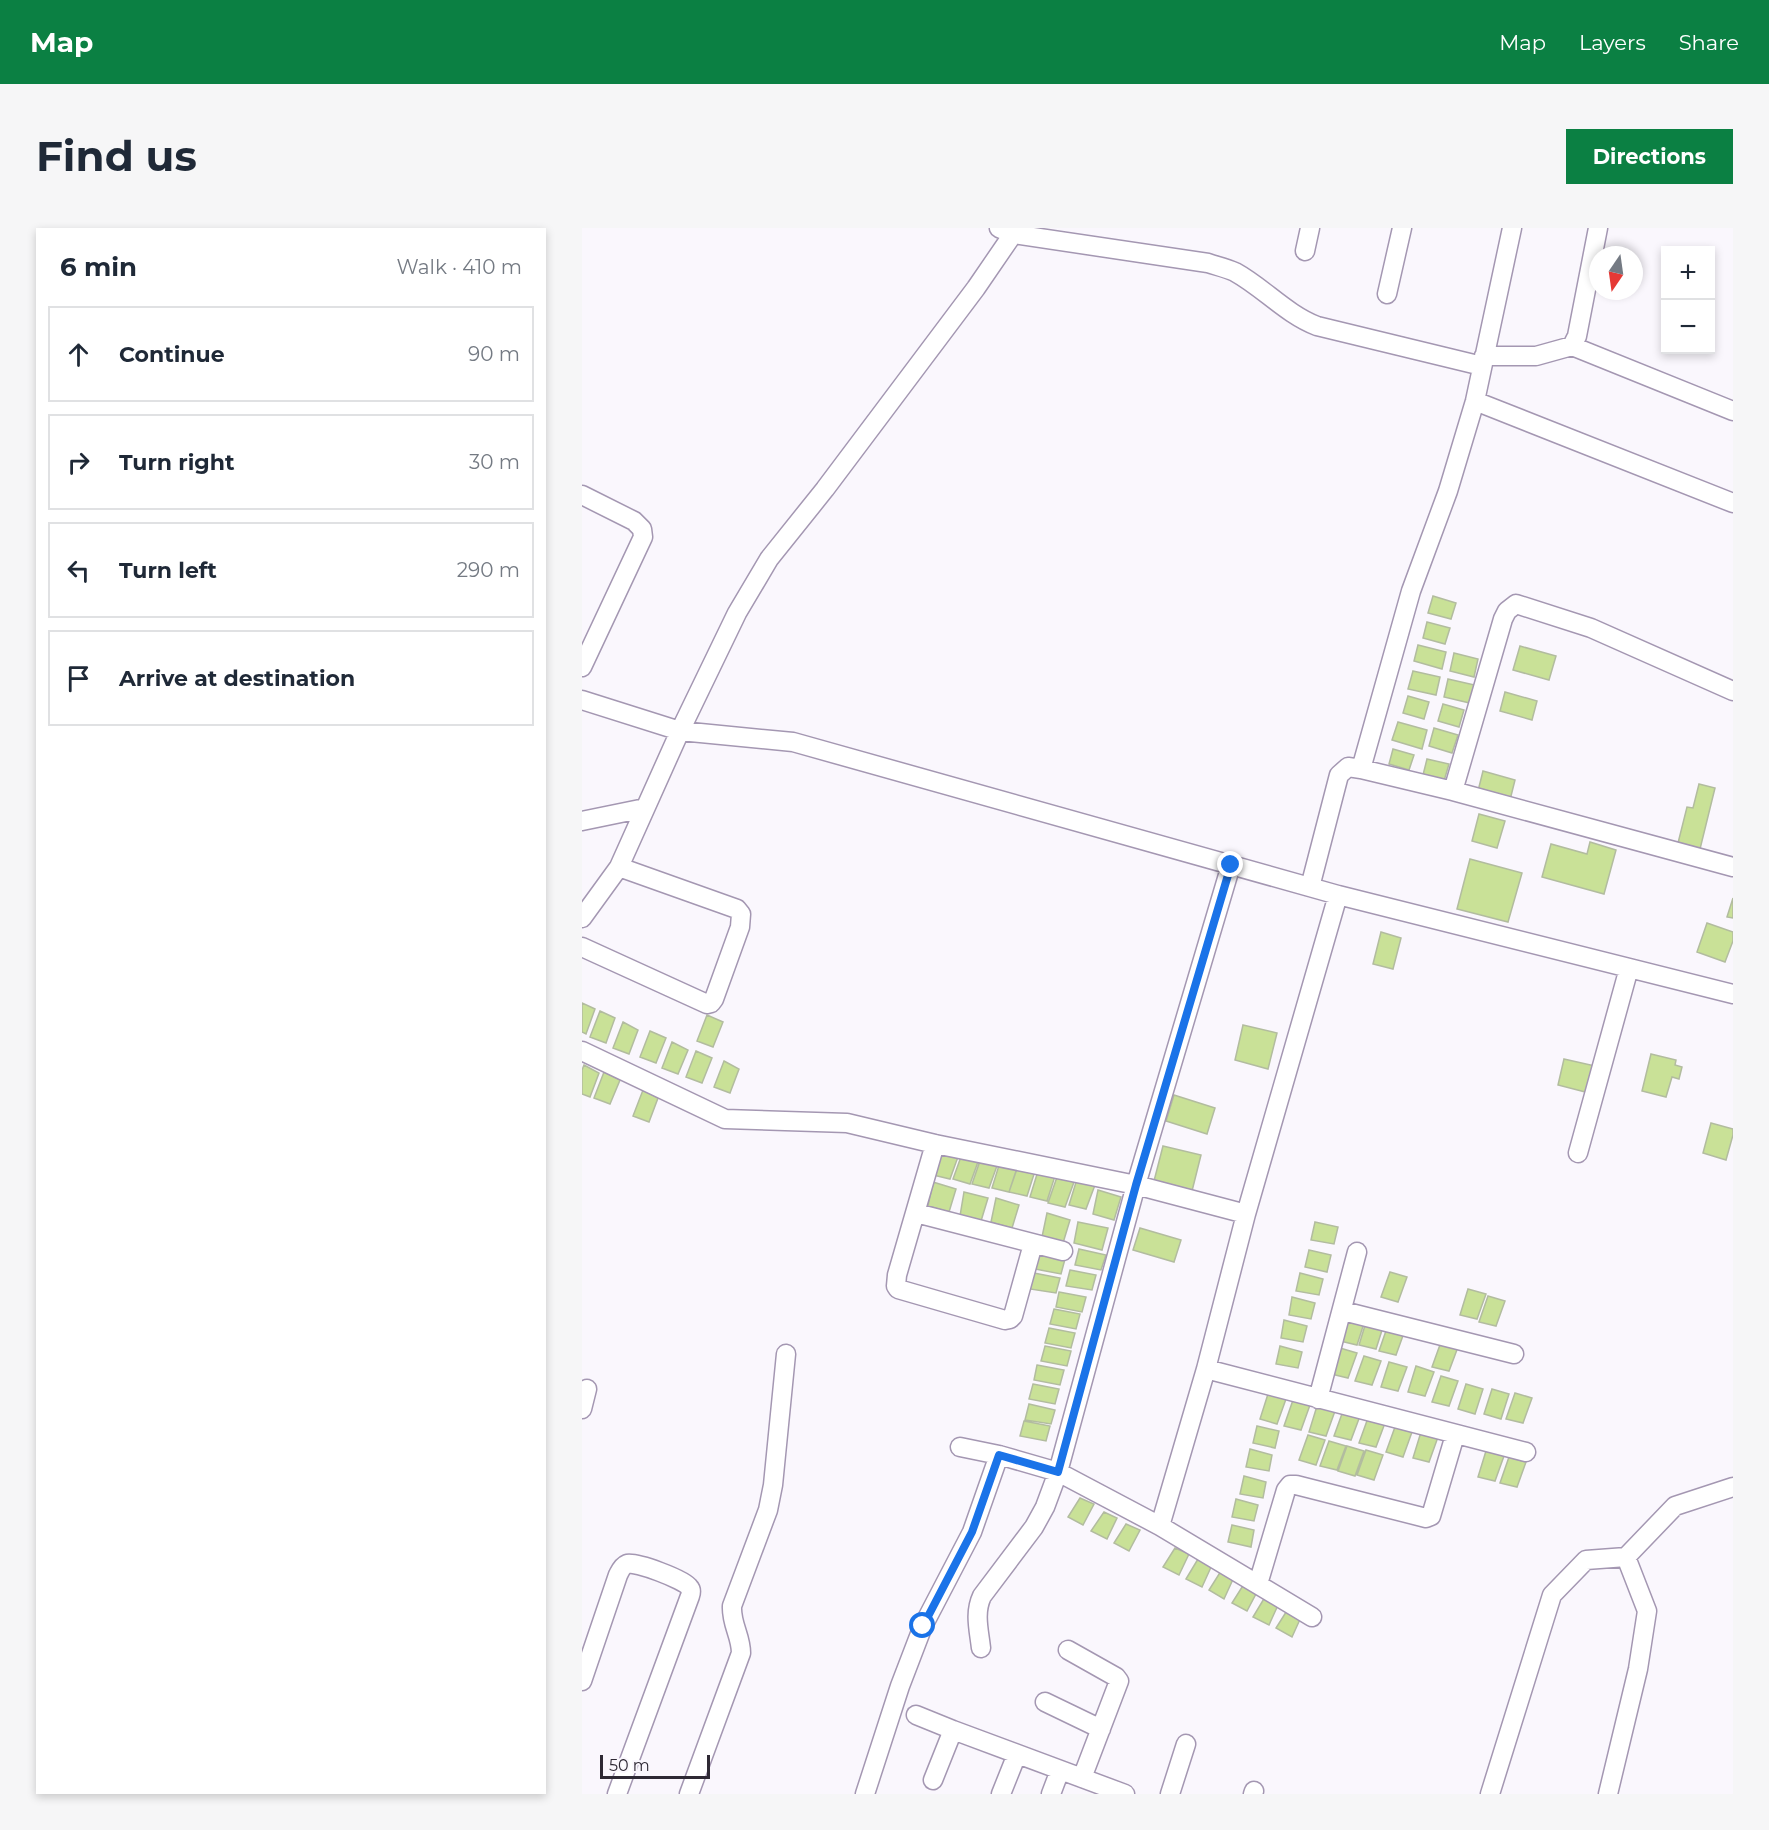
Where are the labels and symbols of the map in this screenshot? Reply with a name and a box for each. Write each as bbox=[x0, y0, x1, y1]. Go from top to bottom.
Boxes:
north arrow bbox=[1589, 246, 1643, 300]
route end bbox=[1217, 851, 1243, 877]
route start bbox=[909, 1612, 935, 1638]
scale bar bbox=[600, 1752, 710, 1780]

